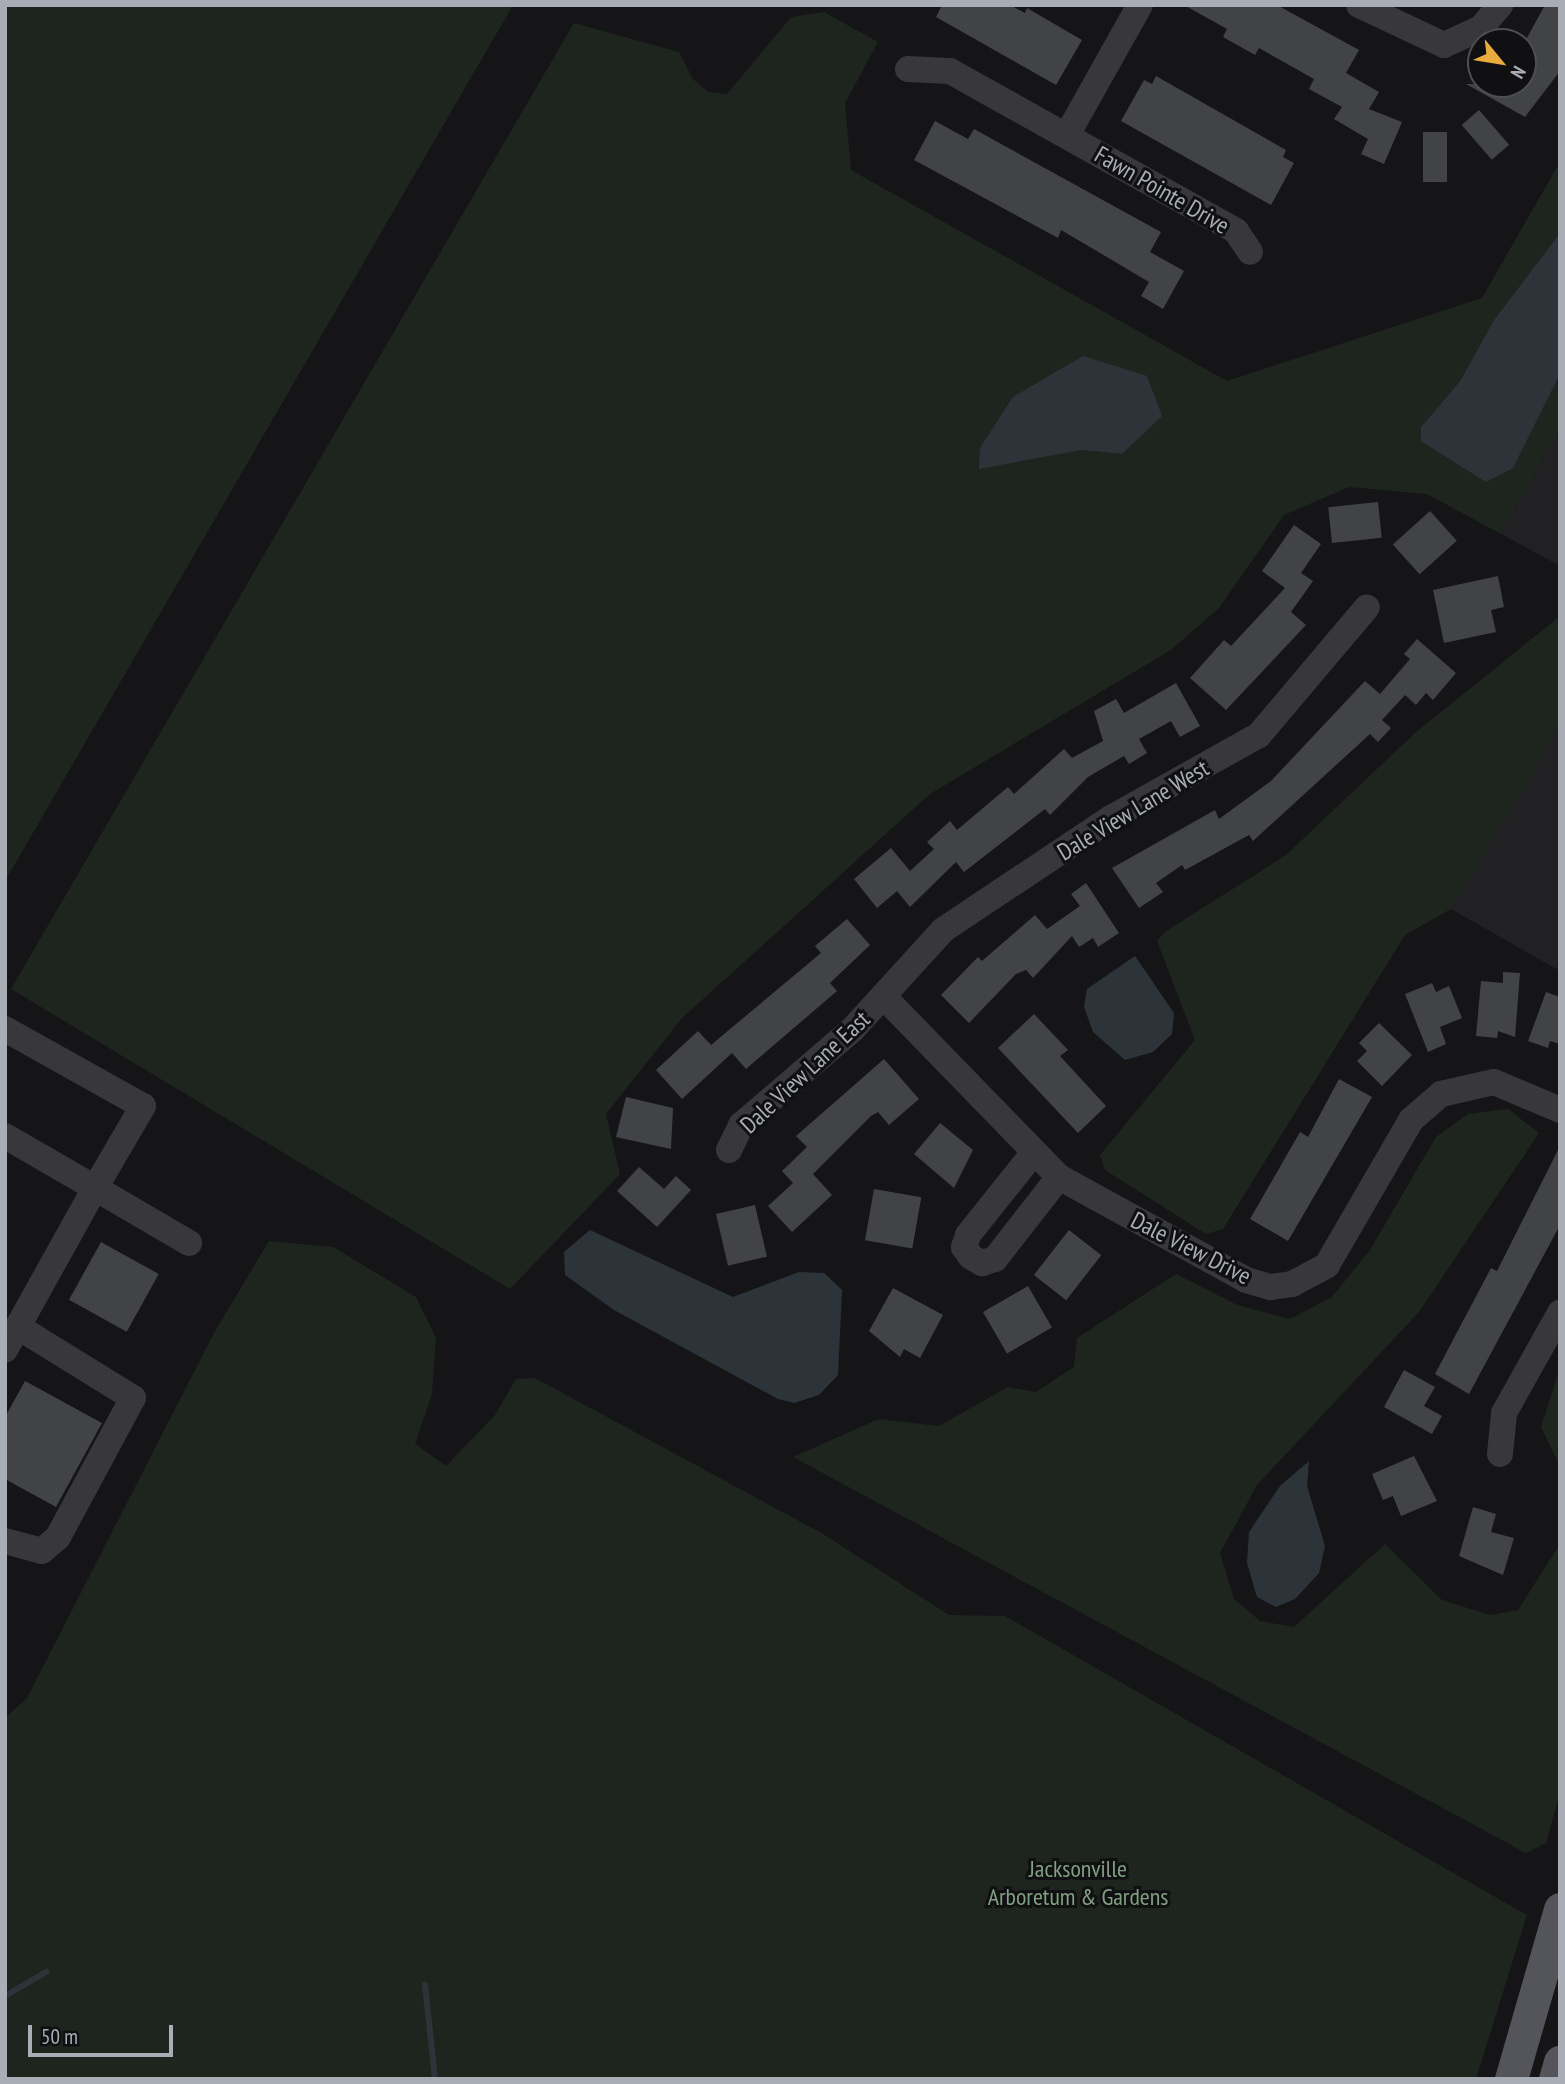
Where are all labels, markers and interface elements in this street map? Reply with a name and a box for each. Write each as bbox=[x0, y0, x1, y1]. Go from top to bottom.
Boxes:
north arrow bbox=[1467, 28, 1537, 98]
text: N bbox=[1505, 62, 1531, 83]
street label: Fawn Pointe Drive bbox=[1090, 140, 1234, 240]
street label: Dale View Lane West bbox=[1052, 753, 1214, 867]
street label: Dale View Lane East bbox=[734, 1004, 876, 1140]
street label: Dale View Drive bbox=[1126, 1205, 1256, 1291]
park label: Jacksonville Arboretum & Gardens bbox=[988, 1855, 1168, 1911]
scale bar bbox=[32, 2010, 177, 2054]
text: 50 m bbox=[41, 2023, 78, 2050]

